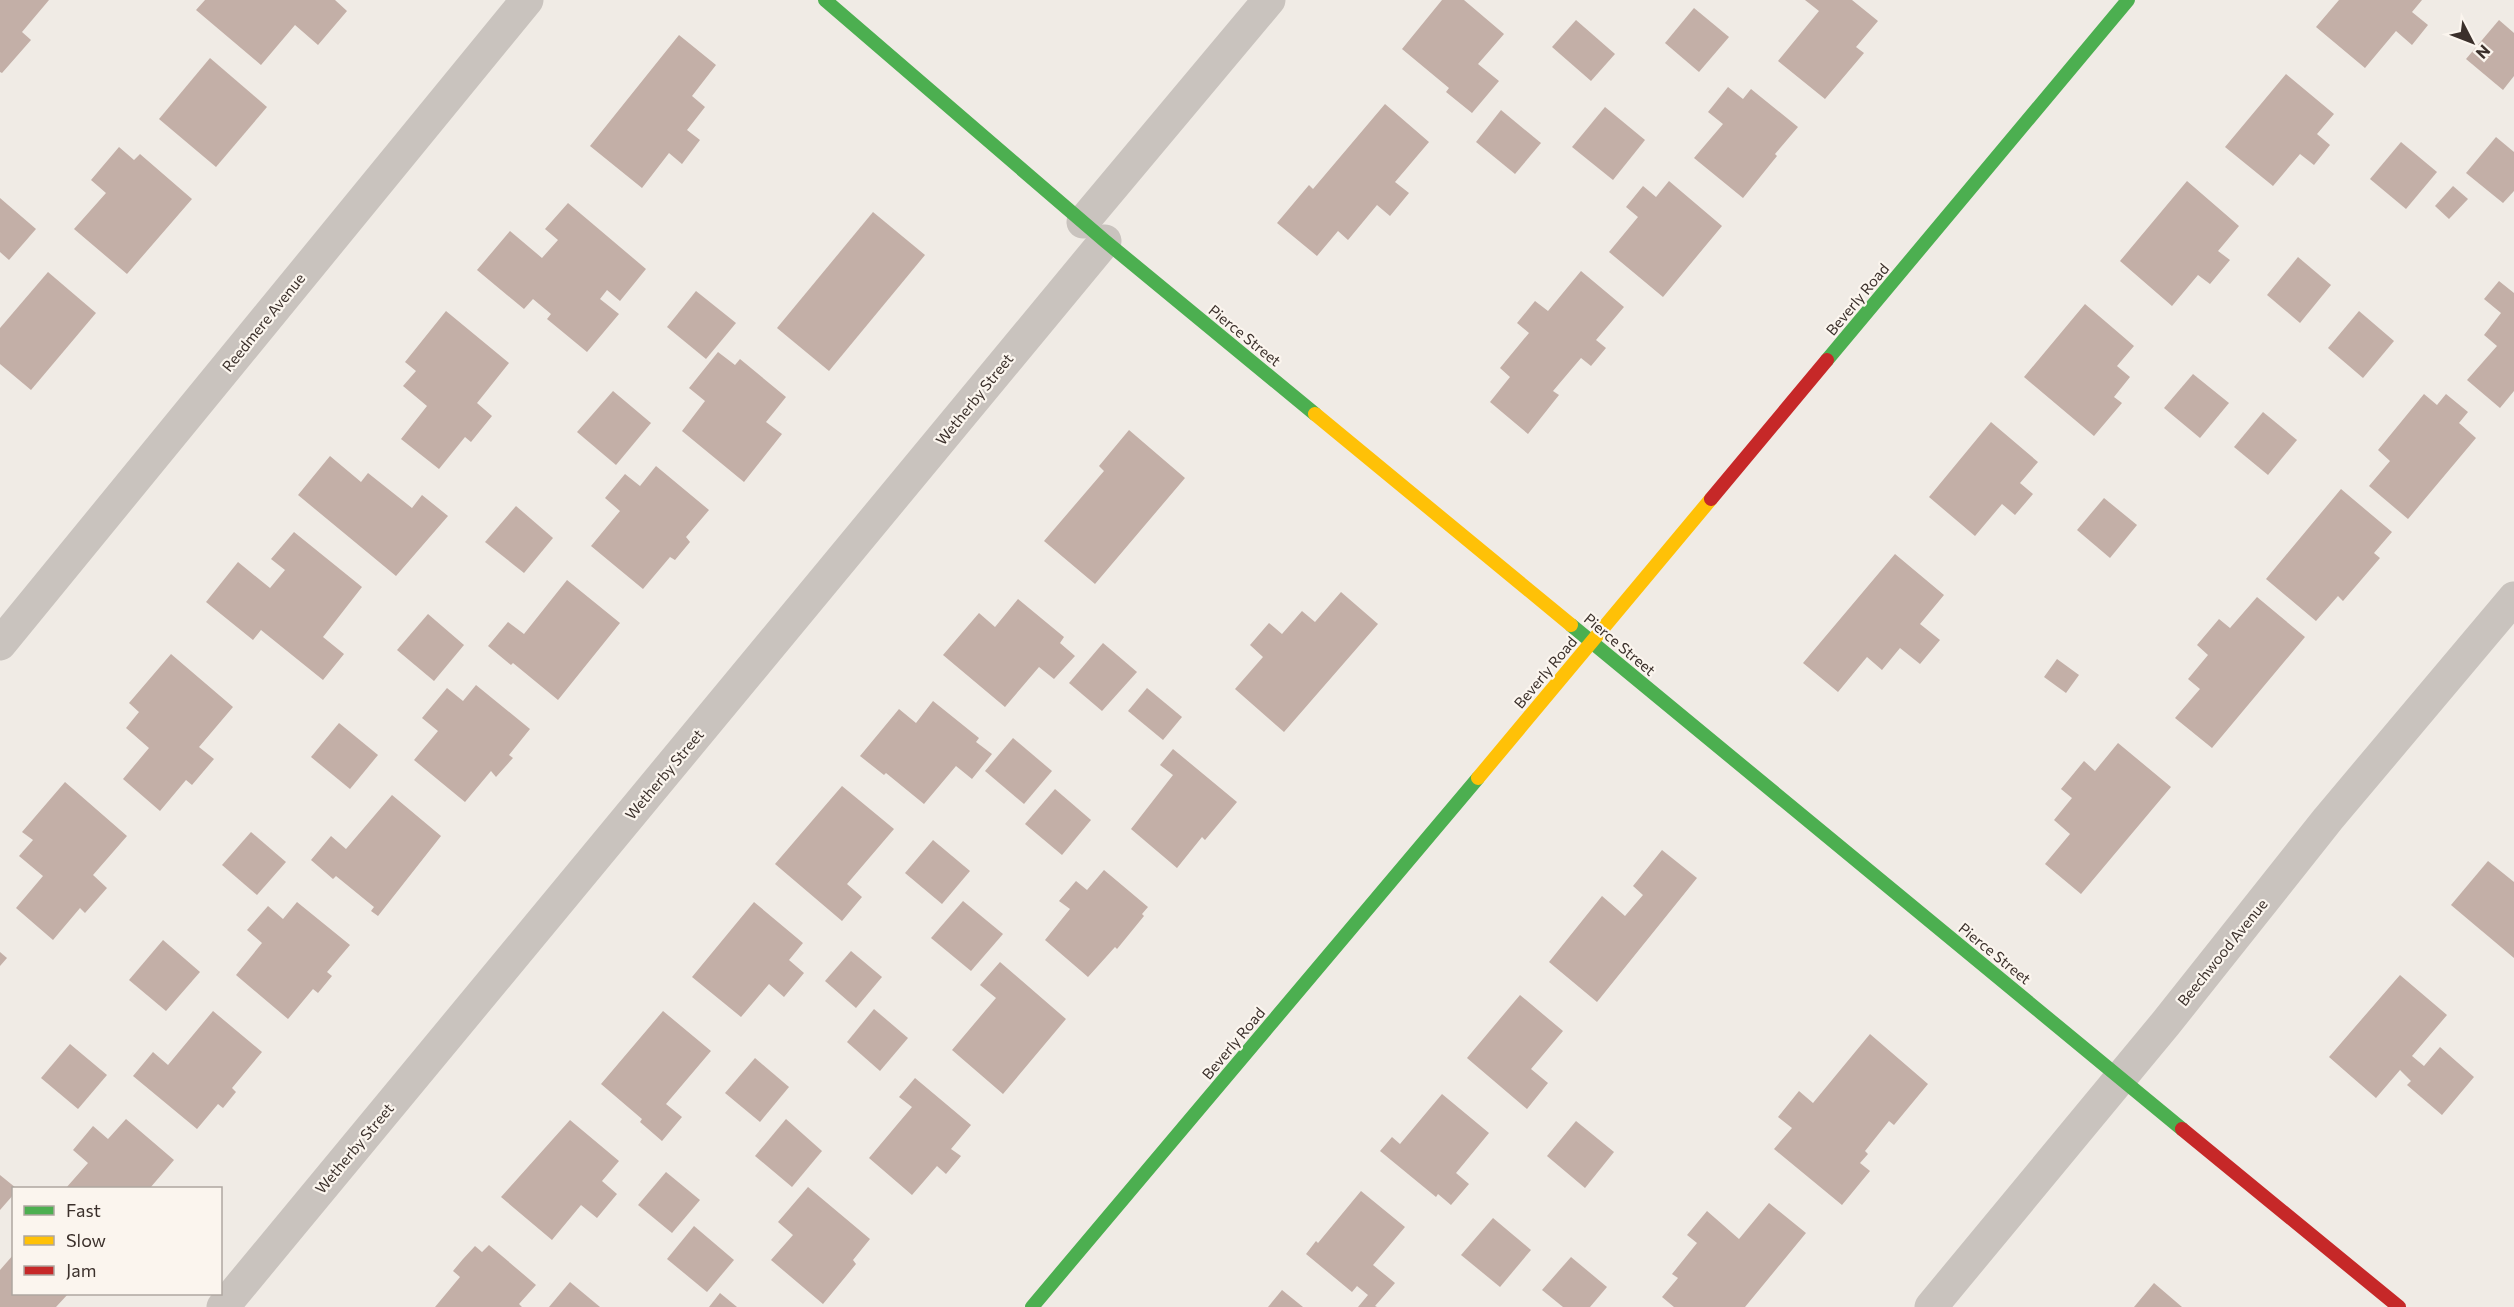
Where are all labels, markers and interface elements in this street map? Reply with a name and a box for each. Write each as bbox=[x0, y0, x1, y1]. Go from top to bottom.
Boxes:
north arrow bbox=[2442, 12, 2502, 72]
text: N bbox=[2472, 42, 2495, 63]
street label: Beverly Road bbox=[1822, 259, 1892, 339]
street label: Reedmere Avenue bbox=[218, 269, 308, 375]
street label: Pierce Street bbox=[1205, 300, 1285, 370]
street label: Wetherby Street bbox=[932, 350, 1016, 448]
street label: Pierce Street bbox=[1581, 609, 1659, 679]
street label: Beverly Road bbox=[1510, 632, 1580, 712]
street label: Wetherby Street bbox=[621, 725, 707, 823]
street label: Beechwood Avenue bbox=[2173, 895, 2271, 1009]
street label: Pierce Street bbox=[1955, 918, 2035, 988]
street label: Beverly Road bbox=[1198, 1003, 1268, 1083]
street label: Wetherby Street bbox=[311, 1099, 397, 1197]
legend bbox=[12, 1187, 222, 1295]
text: Fast bbox=[66, 1199, 101, 1221]
text: Slow bbox=[66, 1229, 106, 1251]
text: Jam bbox=[66, 1259, 96, 1281]

